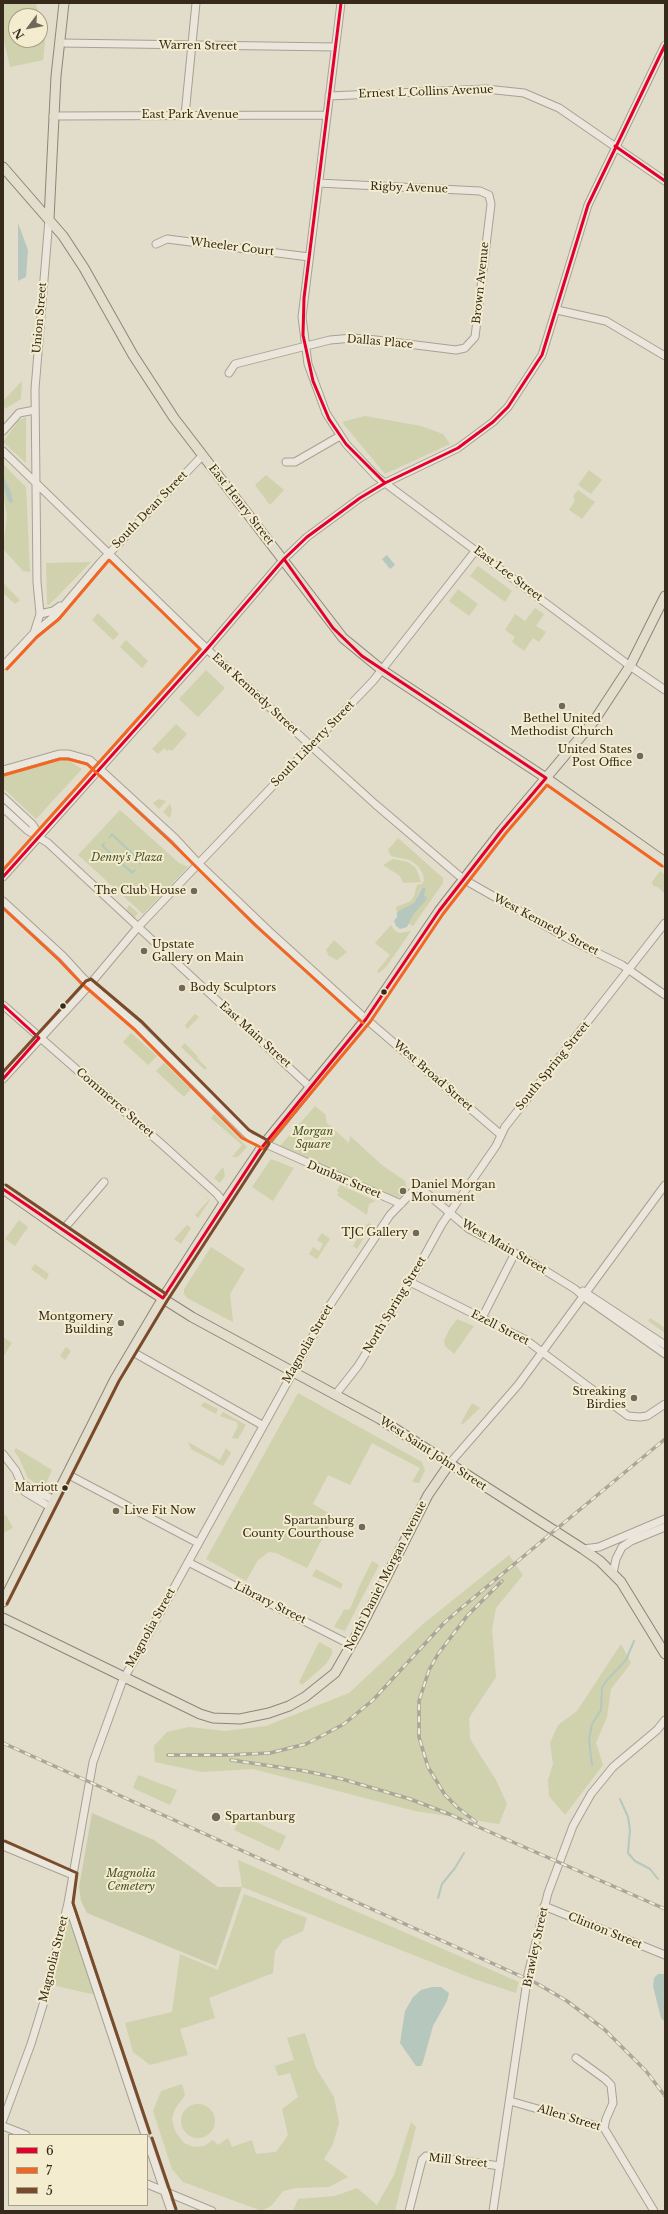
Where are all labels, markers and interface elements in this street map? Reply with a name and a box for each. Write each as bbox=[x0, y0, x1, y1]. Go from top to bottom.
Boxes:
north arrow bbox=[8, 8, 48, 48]
text: N bbox=[10, 26, 27, 42]
street label: Warren Street bbox=[159, 39, 237, 53]
street label: Ernest L Collins Avenue bbox=[358, 83, 494, 101]
street label: East Park Avenue bbox=[142, 108, 238, 122]
street label: Rigby Avenue bbox=[370, 180, 448, 196]
street label: Wheeler Court bbox=[189, 235, 275, 259]
street label: Brown Avenue bbox=[470, 241, 492, 325]
street label: Union Street bbox=[30, 282, 50, 354]
street label: Dallas Place bbox=[346, 333, 414, 351]
street label: East Henry Street bbox=[205, 462, 277, 548]
street label: South Dean Street bbox=[110, 469, 190, 551]
street label: East Lee Street bbox=[471, 544, 545, 604]
street label: East Kennedy Street bbox=[209, 651, 301, 737]
street label: South Liberty Street bbox=[268, 698, 358, 790]
marker: Bethel United Methodist Church bbox=[557, 701, 567, 711]
place label: Bethel United Methodist Church bbox=[511, 712, 613, 738]
place label: United States Post Office bbox=[558, 743, 632, 769]
marker: United States Post Office bbox=[635, 751, 645, 761]
park label: Denny's Plaza bbox=[91, 851, 163, 865]
place label: The Club House bbox=[94, 884, 186, 898]
marker: The Club House bbox=[189, 886, 199, 896]
street label: West Kennedy Street bbox=[491, 892, 601, 958]
place label: Upstate Gallery on Main bbox=[152, 938, 244, 964]
marker: Upstate Gallery on Main bbox=[139, 946, 149, 956]
place label: Body Sculptors bbox=[190, 981, 276, 995]
marker: Body Sculptors bbox=[177, 983, 187, 993]
unlabelled marker bbox=[379, 987, 389, 997]
street label: East Main Street bbox=[216, 999, 294, 1071]
unlabelled marker bbox=[58, 1001, 68, 1011]
street label: South Spring Street bbox=[513, 1019, 593, 1113]
street label: West Broad Street bbox=[390, 1038, 476, 1114]
street label: Commerce Street bbox=[73, 1065, 157, 1141]
park label: Morgan Square bbox=[293, 1125, 333, 1151]
street label: Dunbar Street bbox=[305, 1158, 383, 1202]
place label: Daniel Morgan Monument bbox=[411, 1178, 496, 1204]
marker: Daniel Morgan Monument bbox=[398, 1186, 408, 1196]
street label: West Main Street bbox=[459, 1217, 549, 1277]
place label: TJC Gallery bbox=[342, 1226, 408, 1240]
marker: TJC Gallery bbox=[411, 1228, 421, 1238]
street label: North Spring Street bbox=[361, 1254, 429, 1356]
street label: Magnolia Street bbox=[280, 1302, 336, 1386]
street label: Ezell Street bbox=[469, 1308, 531, 1348]
place label: Montgomery Building bbox=[38, 1310, 113, 1336]
marker: Montgomery Building bbox=[116, 1318, 126, 1328]
place label: Streaking Birdies bbox=[573, 1385, 626, 1411]
marker: Streaking Birdies bbox=[629, 1393, 639, 1403]
street label: West Saint John Street bbox=[377, 1414, 489, 1494]
place label: Marriott bbox=[15, 1482, 58, 1494]
marker: Marriott bbox=[60, 1483, 70, 1493]
street label: North Daniel Morgan Avenue bbox=[342, 1499, 430, 1653]
place label: Live Fit Now bbox=[124, 1504, 196, 1518]
marker: Live Fit Now bbox=[111, 1506, 121, 1516]
place label: Spartanburg County Courthouse bbox=[242, 1514, 354, 1540]
marker: Spartanburg County Courthouse bbox=[357, 1522, 367, 1532]
street label: Library Street bbox=[232, 1579, 308, 1627]
street label: Magnolia Street bbox=[124, 1586, 178, 1670]
place label: Spartanburg bbox=[225, 1810, 295, 1824]
marker: Spartanburg bbox=[210, 1811, 222, 1823]
park label: Magnolia Cemetery bbox=[106, 1867, 156, 1893]
street label: Brawley Street bbox=[521, 1906, 551, 1988]
street label: Clinton Street bbox=[566, 1910, 644, 1952]
street label: Magnolia Street bbox=[37, 1914, 71, 2004]
street label: Allen Street bbox=[536, 2102, 602, 2134]
legend bbox=[8, 2134, 148, 2206]
text: 6 bbox=[46, 2143, 54, 2158]
street label: Mill Street bbox=[428, 2151, 488, 2171]
text: 7 bbox=[46, 2163, 52, 2178]
text: 5 bbox=[46, 2183, 53, 2198]

